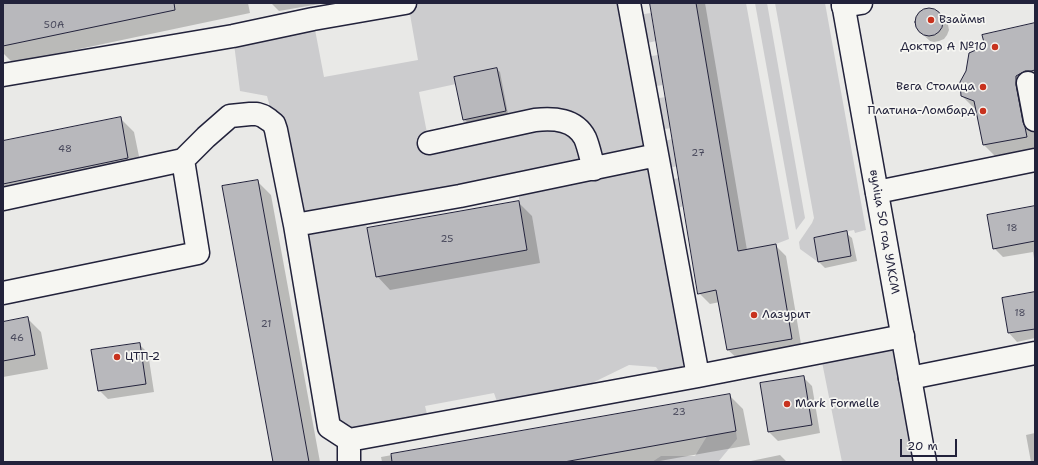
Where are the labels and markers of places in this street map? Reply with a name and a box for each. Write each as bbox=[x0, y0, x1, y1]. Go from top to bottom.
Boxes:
place label: Взаймы bbox=[939, 13, 985, 27]
marker: Взаймы bbox=[926, 15, 936, 25]
place label: Доктор А №10 bbox=[900, 40, 987, 54]
marker: Доктор А №10 bbox=[990, 42, 1000, 52]
place label: Вега Столица bbox=[896, 80, 975, 94]
marker: Вега Столица bbox=[978, 82, 988, 92]
place label: Платина-Ломбард bbox=[867, 104, 975, 118]
marker: Платина-Ломбард bbox=[978, 106, 988, 116]
place label: Лазурит bbox=[762, 308, 810, 322]
marker: Лазурит bbox=[749, 310, 759, 320]
place label: ЦТП-2 bbox=[125, 350, 160, 364]
marker: ЦТП-2 bbox=[112, 352, 122, 362]
place label: Mark Formelle bbox=[795, 397, 880, 411]
marker: Mark Formelle bbox=[782, 399, 792, 409]

